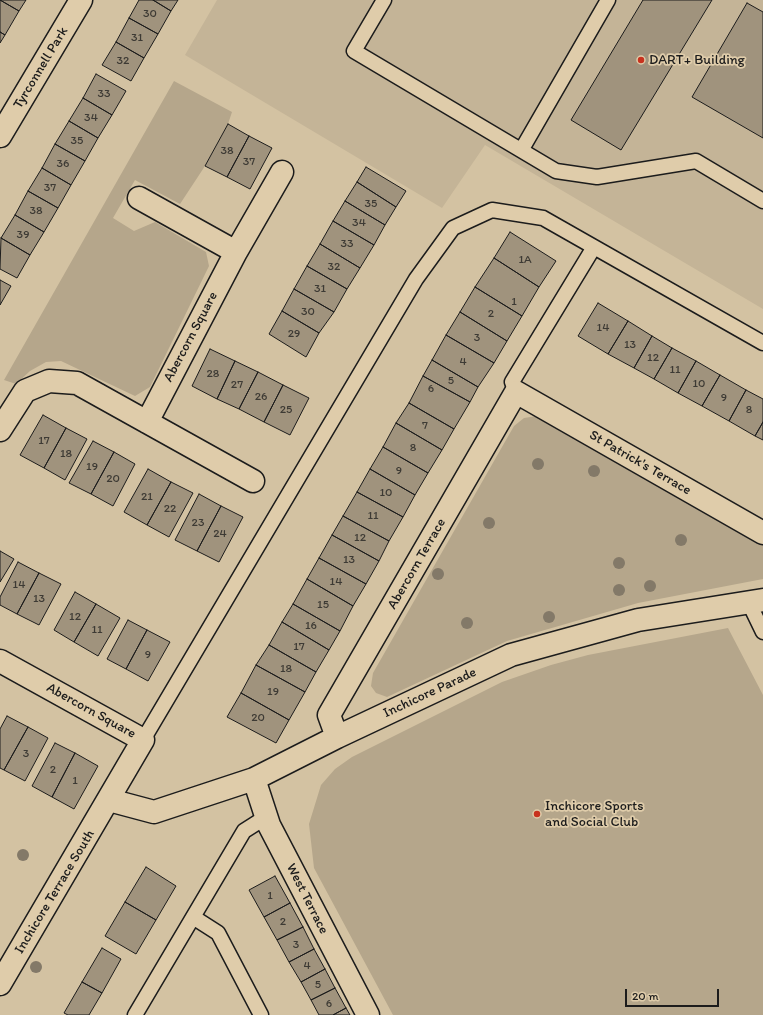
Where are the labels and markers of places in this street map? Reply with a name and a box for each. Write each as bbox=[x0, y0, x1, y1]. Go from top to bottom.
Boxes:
place label: DART+ Building bbox=[649, 52, 745, 68]
marker: DART+ Building bbox=[636, 55, 646, 65]
place label: Inchicore Sports and Social Club bbox=[545, 798, 644, 830]
marker: Inchicore Sports and Social Club bbox=[532, 809, 542, 819]

